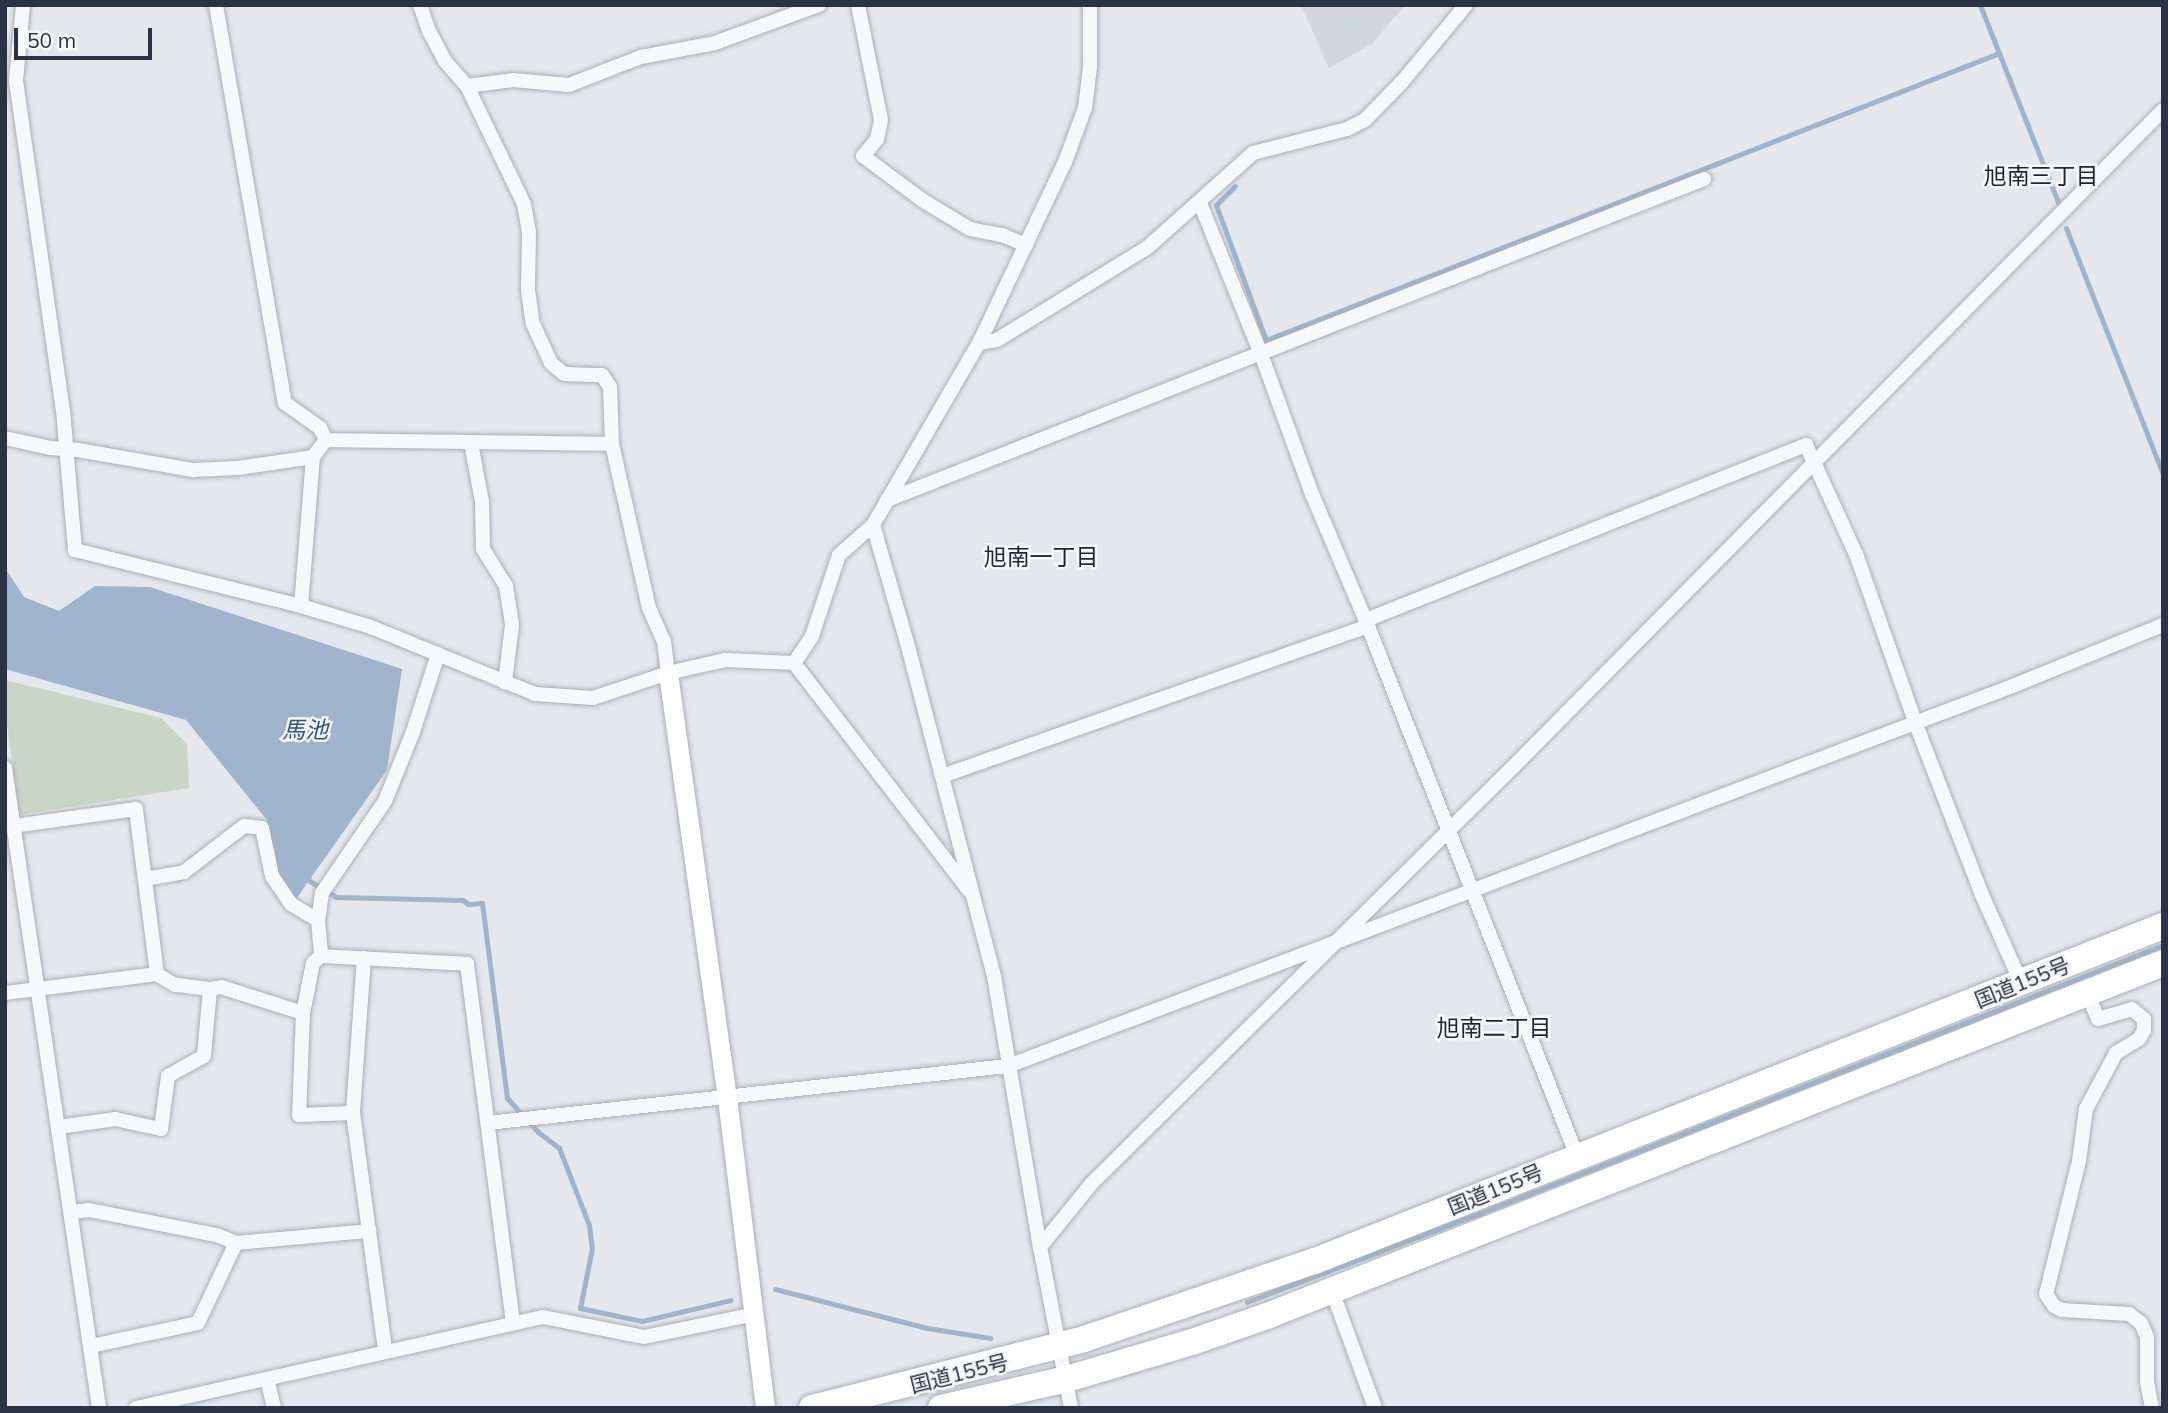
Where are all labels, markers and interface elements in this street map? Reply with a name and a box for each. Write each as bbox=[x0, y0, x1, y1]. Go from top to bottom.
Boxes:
scale bar bbox=[18, 14, 156, 58]
text: 50 m bbox=[27, 27, 76, 53]
district label: 旭南三丁目 bbox=[1984, 162, 2098, 190]
district label: 旭南一丁目 bbox=[984, 543, 1098, 571]
water label: 馬池 bbox=[282, 716, 328, 744]
street label: 国道155号 bbox=[1971, 951, 2073, 1013]
district label: 旭南二丁目 bbox=[1437, 1014, 1551, 1042]
street label: 国道155号 bbox=[1444, 1158, 1546, 1220]
street label: 国道155号 bbox=[907, 1349, 1011, 1397]

